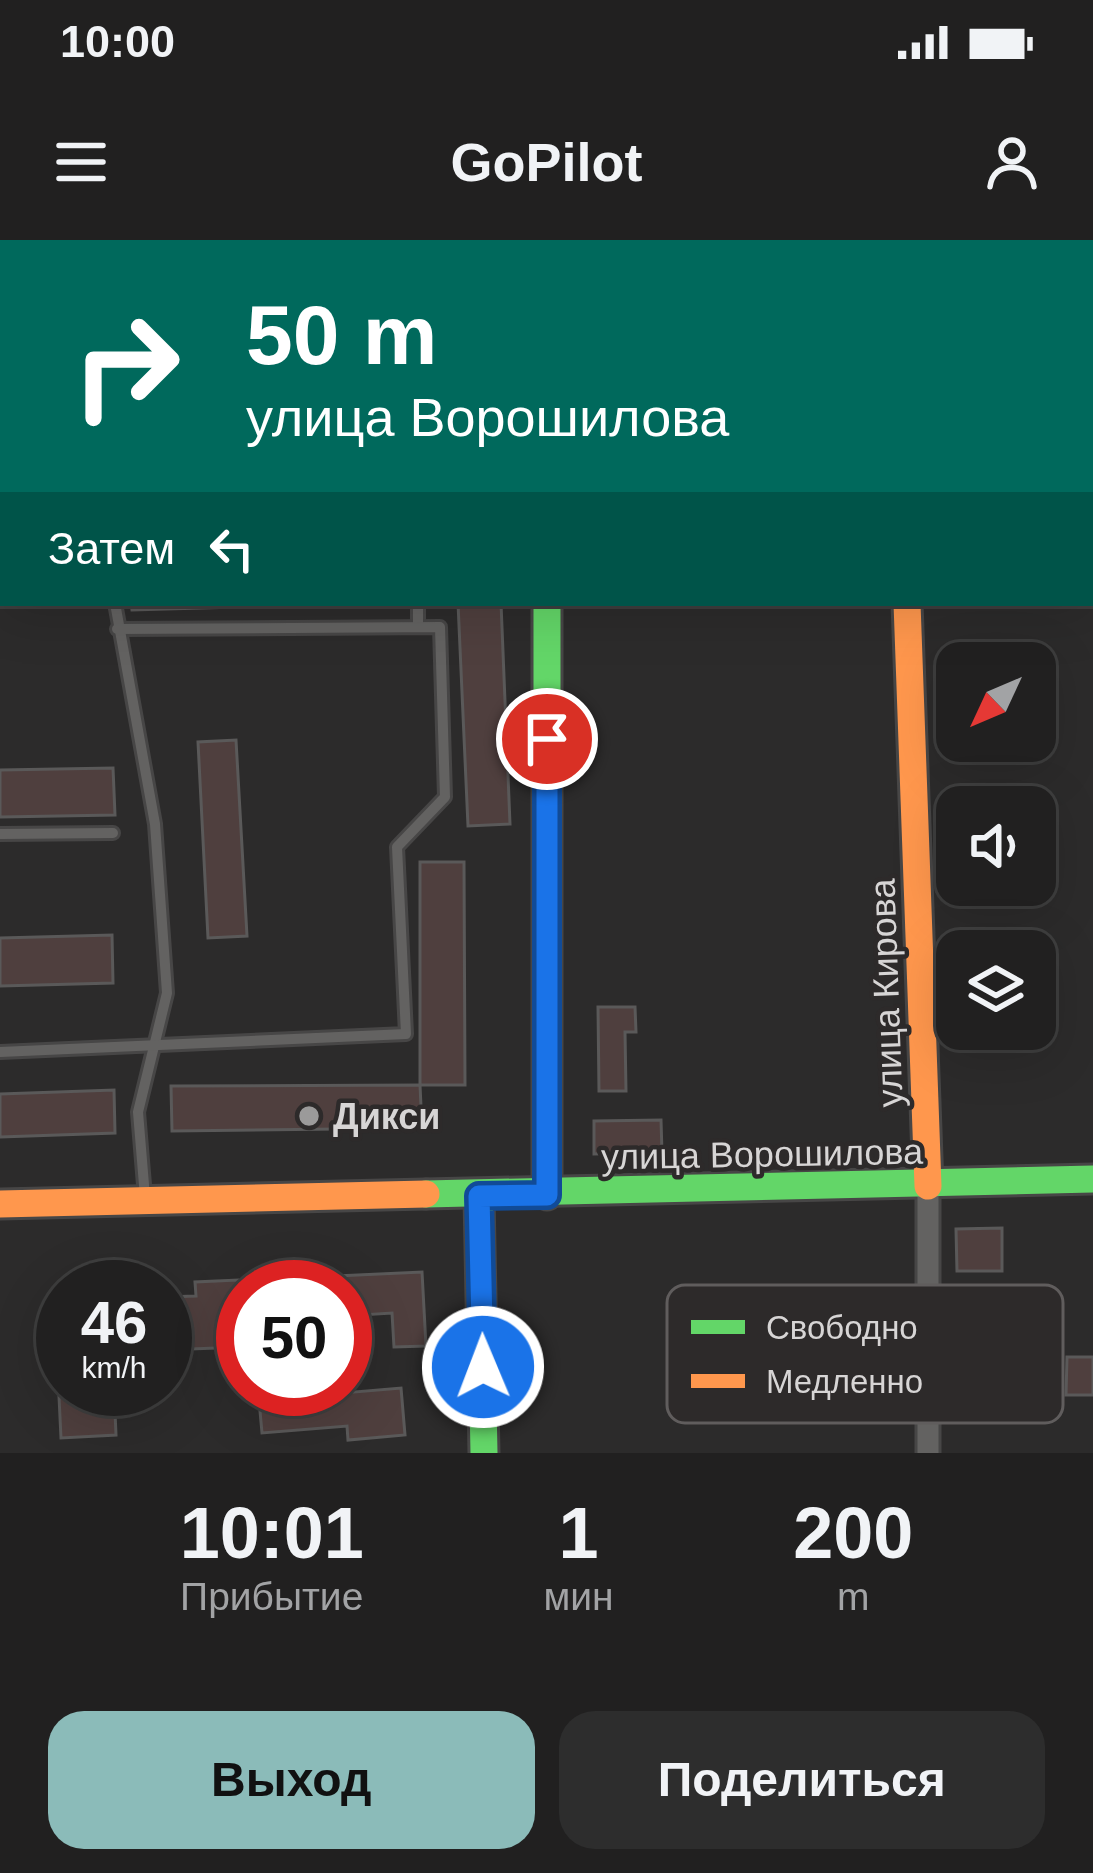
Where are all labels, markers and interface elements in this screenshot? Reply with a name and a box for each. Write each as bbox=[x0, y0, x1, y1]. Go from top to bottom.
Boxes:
text: 10:00 bbox=[60, 16, 175, 67]
icon: menu bbox=[48, 129, 114, 195]
icon: person bbox=[979, 129, 1045, 195]
text: GoPilot bbox=[451, 132, 642, 192]
icon: right bbox=[48, 288, 204, 444]
text: 50 m bbox=[246, 288, 437, 382]
text: улица Ворошилова bbox=[246, 387, 729, 447]
icon: left bbox=[199, 516, 265, 582]
text: Затем bbox=[48, 523, 175, 574]
north arrow bbox=[936, 642, 1056, 762]
map controls bbox=[936, 642, 1056, 1050]
pin bbox=[496, 688, 598, 790]
icon: arrive bbox=[514, 706, 580, 772]
button: sound bbox=[936, 786, 1056, 906]
street label: улица Кирова bbox=[861, 877, 910, 1108]
button: layers bbox=[936, 930, 1056, 1050]
place label: Дикси bbox=[333, 1096, 440, 1137]
marker: Дикси bbox=[296, 1103, 322, 1129]
street label: улица Ворошилова bbox=[601, 1131, 924, 1177]
speed limit sign: 50 bbox=[216, 1260, 372, 1416]
legend bbox=[667, 1285, 1063, 1423]
text: 46 bbox=[81, 1289, 147, 1356]
position arrow bbox=[420, 1304, 546, 1430]
text: Свободно bbox=[766, 1309, 918, 1346]
text: km/h bbox=[81, 1351, 147, 1384]
text: Медленно bbox=[766, 1363, 923, 1400]
text: 10:01 bbox=[180, 1493, 364, 1573]
text: 1 bbox=[558, 1493, 599, 1573]
text: 200 bbox=[793, 1493, 913, 1573]
text: Прибытие bbox=[180, 1575, 363, 1618]
text: мин bbox=[543, 1575, 614, 1618]
text: m bbox=[837, 1575, 870, 1618]
button: Выход bbox=[48, 1711, 535, 1849]
button: Поделиться bbox=[559, 1711, 1045, 1849]

